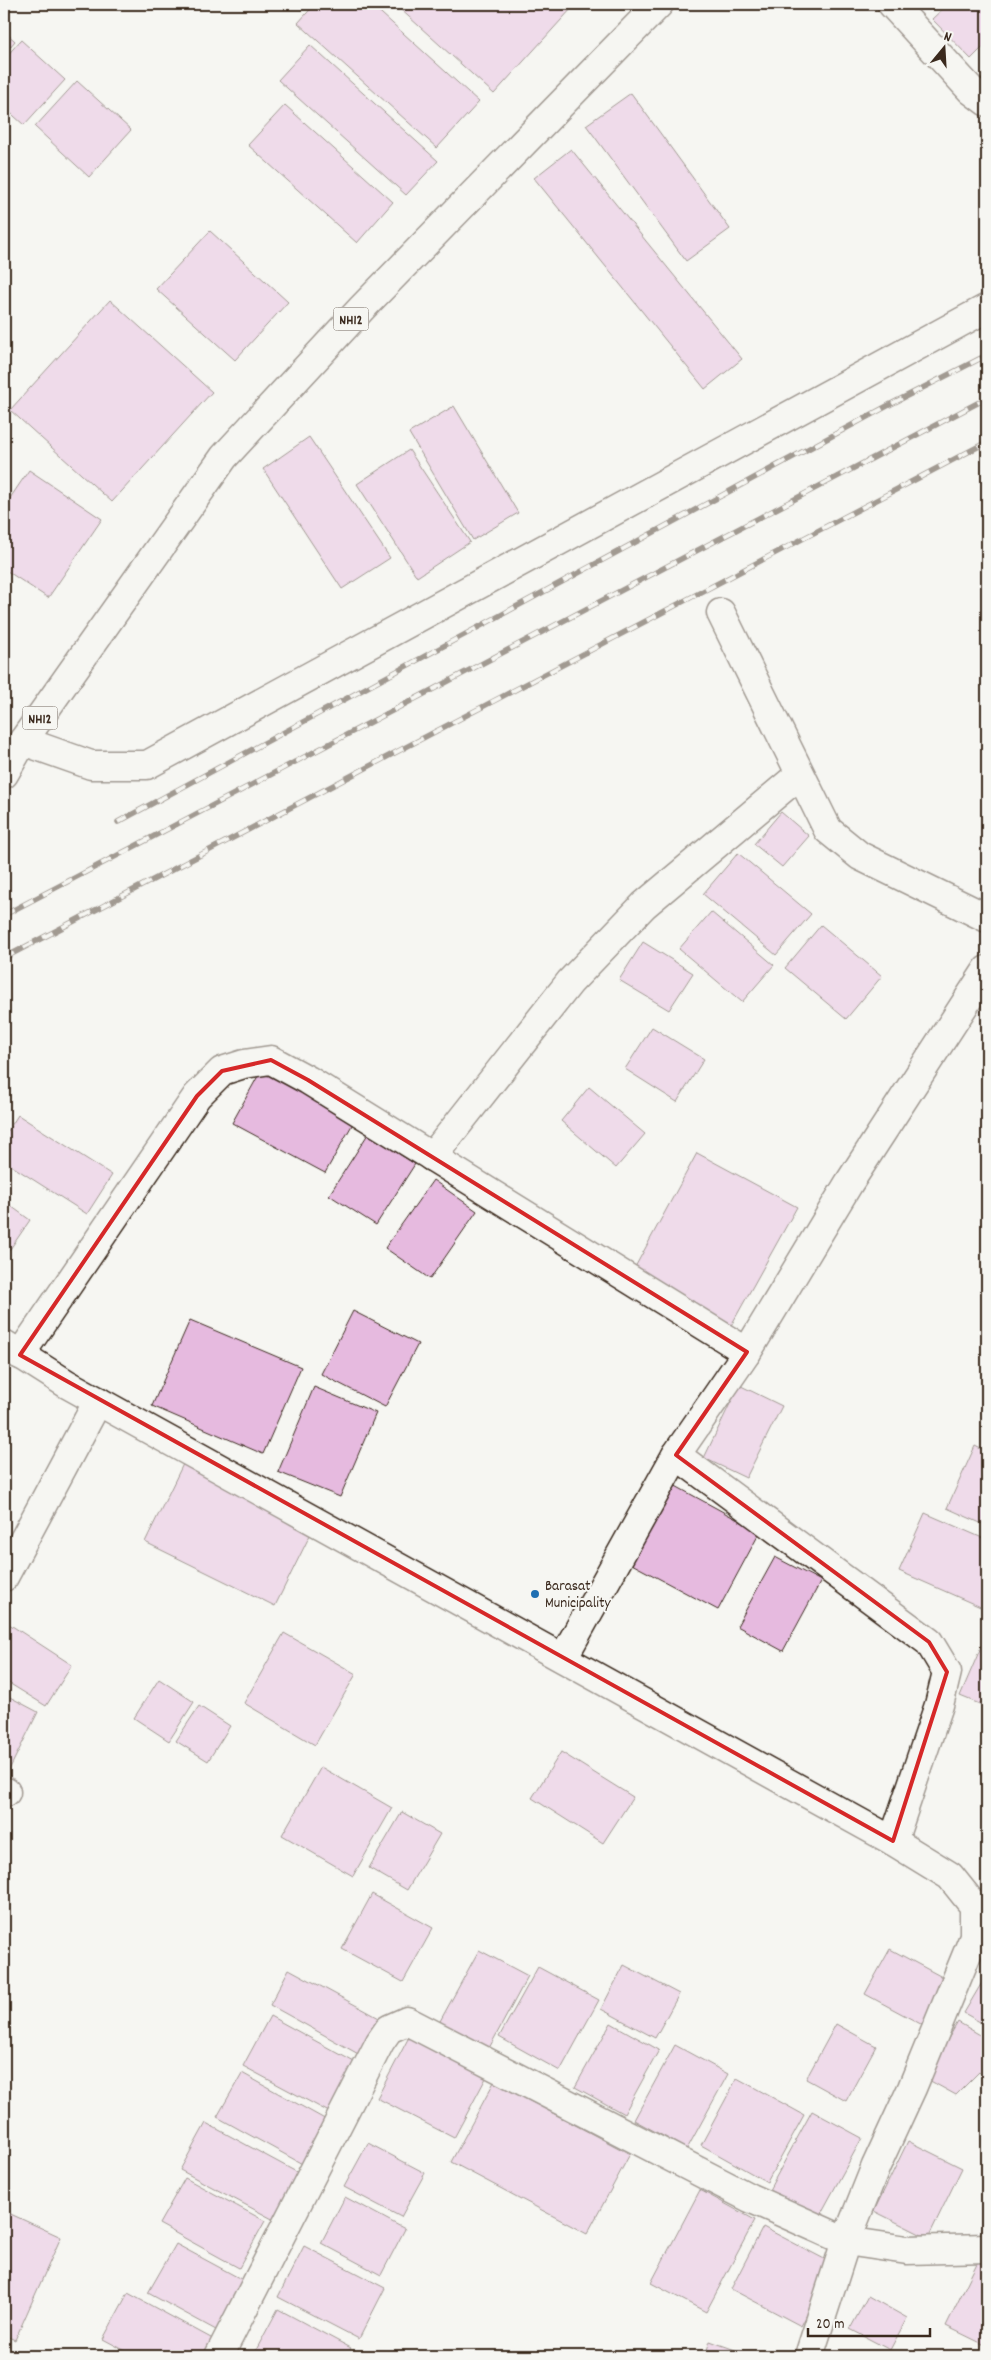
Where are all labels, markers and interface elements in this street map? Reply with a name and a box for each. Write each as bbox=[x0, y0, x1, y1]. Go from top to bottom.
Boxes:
north arrow bbox=[918, 22, 968, 72]
text: N bbox=[941, 27, 954, 48]
road number: NH12 bbox=[334, 308, 368, 330]
road number: NH12 bbox=[22, 706, 58, 730]
place label: Barasat Municipality bbox=[545, 1576, 612, 1615]
marker: Barasat Municipality bbox=[529, 1588, 541, 1600]
scale bar bbox=[808, 2305, 931, 2337]
text: 20 m bbox=[816, 2314, 844, 2336]

